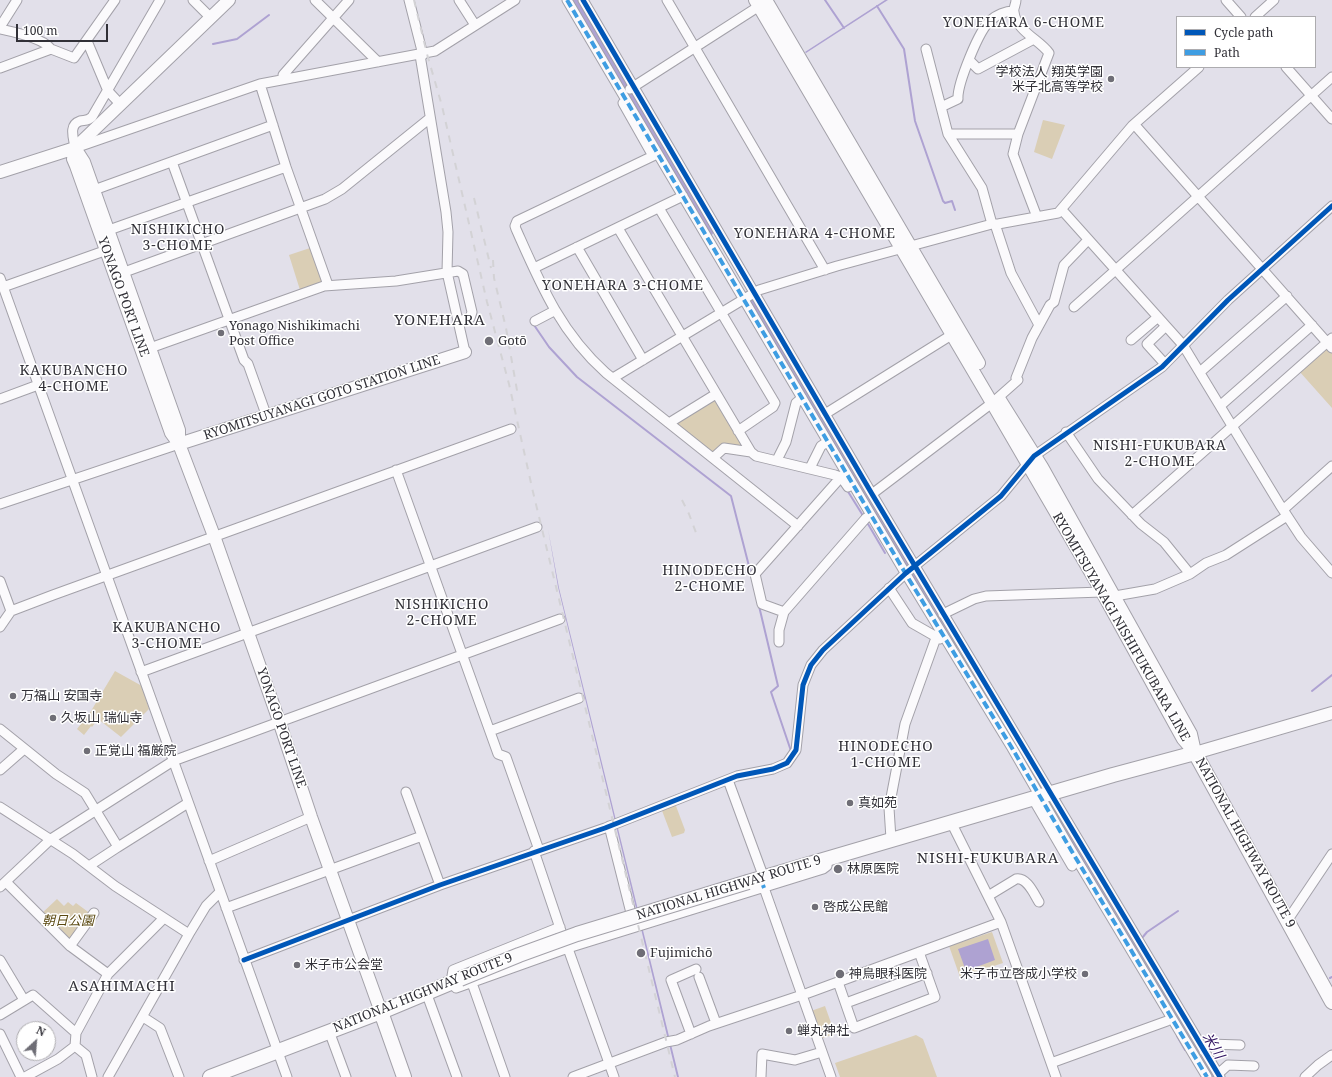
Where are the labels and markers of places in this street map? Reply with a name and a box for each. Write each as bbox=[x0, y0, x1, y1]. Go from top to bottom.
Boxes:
place label: 学校法人 翔英学園 米子北高等学校 bbox=[996, 64, 1103, 95]
marker: 学校法人 翔英学園 米子北高等学校 bbox=[1106, 74, 1116, 84]
place label: Yonago Nishikimachi Post Office bbox=[229, 318, 360, 349]
marker: Yonago Nishikimachi Post Office bbox=[216, 328, 226, 338]
place label: Gotō bbox=[498, 333, 527, 349]
marker: Gotō bbox=[483, 335, 495, 347]
place label: 万福山 安国寺 bbox=[21, 688, 102, 704]
marker: 万福山 安国寺 bbox=[8, 691, 18, 701]
place label: 久坂山 瑞仙寺 bbox=[61, 710, 142, 726]
marker: 久坂山 瑞仙寺 bbox=[48, 713, 58, 723]
place label: 正覚山 福厳院 bbox=[95, 743, 176, 759]
marker: 正覚山 福厳院 bbox=[82, 746, 92, 756]
place label: 真如苑 bbox=[858, 795, 897, 811]
marker: 真如苑 bbox=[845, 798, 855, 808]
place label: 林原医院 bbox=[847, 861, 899, 877]
marker: 林原医院 bbox=[832, 863, 844, 875]
place label: 啓成公民館 bbox=[823, 899, 888, 915]
marker: 啓成公民館 bbox=[810, 902, 820, 912]
place label: Fujimichō bbox=[650, 945, 713, 961]
marker: Fujimichō bbox=[635, 947, 647, 959]
place label: 米子市公会堂 bbox=[305, 957, 383, 973]
marker: 米子市公会堂 bbox=[292, 960, 302, 970]
place label: 神鳥眼科医院 bbox=[849, 966, 927, 982]
place label: 米子市立啓成小学校 bbox=[960, 966, 1077, 982]
marker: 神鳥眼科医院 bbox=[834, 968, 846, 980]
marker: 米子市立啓成小学校 bbox=[1080, 969, 1090, 979]
place label: 蝉丸神社 bbox=[797, 1023, 849, 1039]
marker: 蝉丸神社 bbox=[784, 1026, 794, 1036]

